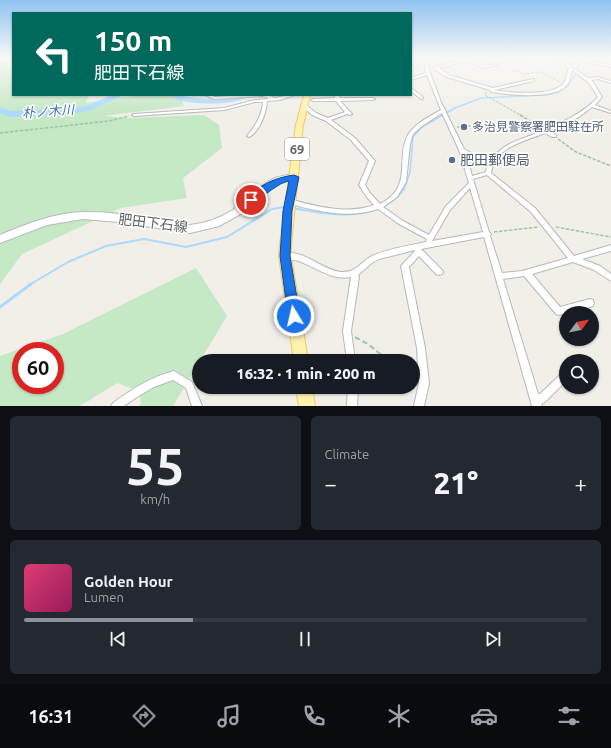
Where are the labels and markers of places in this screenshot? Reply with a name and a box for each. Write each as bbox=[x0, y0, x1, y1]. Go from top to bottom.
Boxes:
place label: 多治見警察署肥田駐在所 bbox=[472, 120, 604, 133]
marker: 多治見警察署肥田駐在所 bbox=[459, 122, 469, 132]
place label: 肥田郵便局 bbox=[460, 152, 530, 168]
marker: 肥田郵便局 bbox=[447, 155, 457, 165]
pin bbox=[234, 183, 268, 217]

